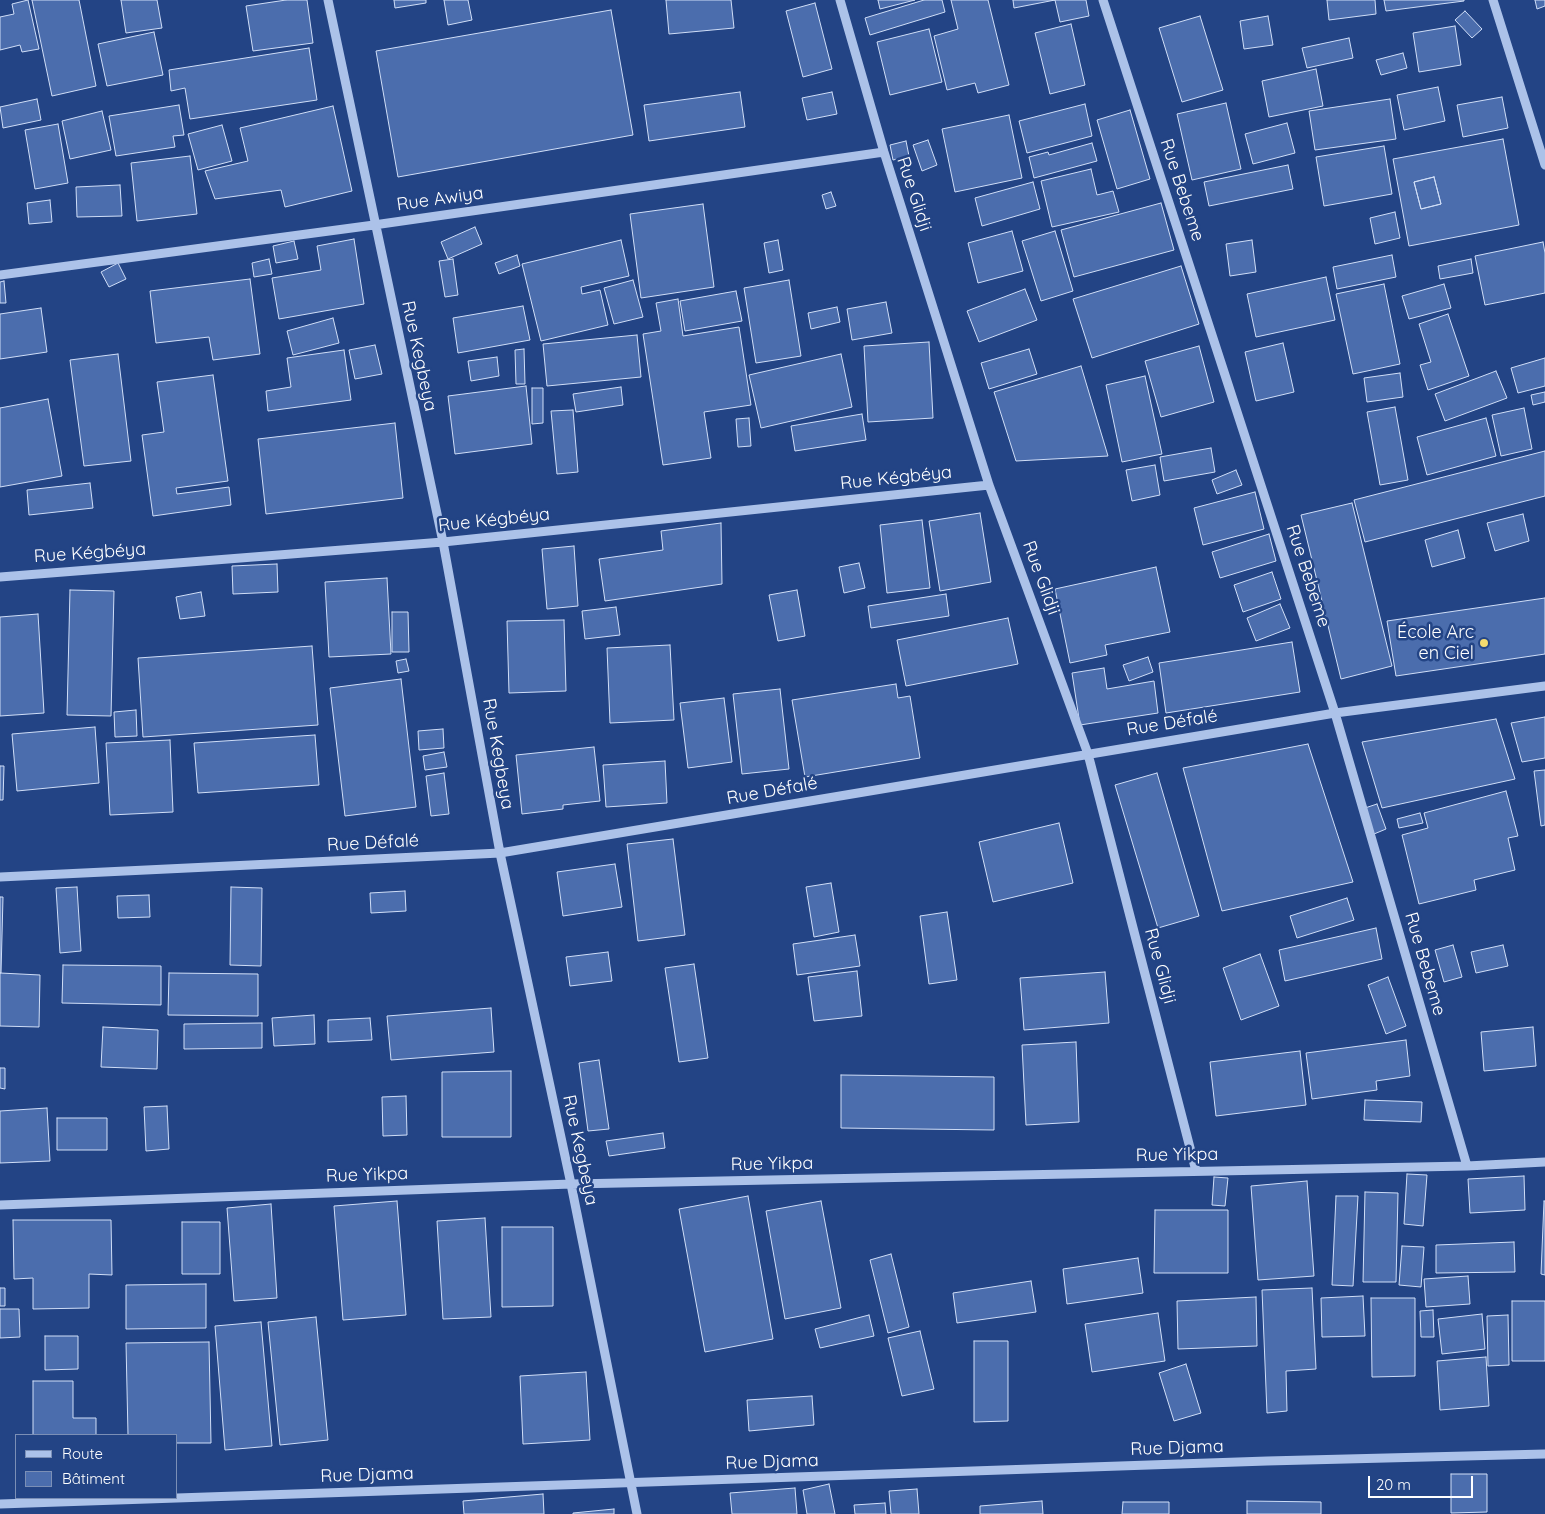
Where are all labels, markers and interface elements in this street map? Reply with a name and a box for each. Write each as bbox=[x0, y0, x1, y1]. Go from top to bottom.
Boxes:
street label: Rue Bebeme bbox=[1155, 136, 1209, 244]
street label: Rue Glidji bbox=[892, 154, 936, 234]
street label: Rue Awiya bbox=[395, 182, 485, 216]
street label: Rue Kegbeya bbox=[397, 299, 441, 413]
street label: Rue Kégbéya bbox=[839, 461, 953, 495]
street label: Rue Kégbéya bbox=[437, 503, 551, 537]
street label: Rue Bebeme bbox=[1281, 522, 1335, 630]
street label: Rue Kégbéya bbox=[33, 538, 147, 568]
street label: Rue Glidji bbox=[1018, 538, 1064, 618]
place label: École Arc en Ciel bbox=[1397, 622, 1474, 664]
marker: École Arc en Ciel bbox=[1478, 637, 1490, 649]
street label: Rue Kegbeya bbox=[478, 697, 518, 811]
street label: Rue Défalé bbox=[1125, 705, 1219, 741]
street label: Rue Défalé bbox=[725, 772, 819, 810]
street label: Rue Défalé bbox=[327, 830, 419, 856]
street label: Rue Bebeme bbox=[1400, 910, 1450, 1018]
street label: Rue Glidji bbox=[1140, 926, 1180, 1006]
street label: Rue Kegbeya bbox=[558, 1093, 602, 1207]
street label: Rue Yikpa bbox=[1136, 1143, 1218, 1167]
street label: Rue Yikpa bbox=[731, 1152, 813, 1176]
street label: Rue Yikpa bbox=[325, 1163, 409, 1187]
legend bbox=[15, 1434, 178, 1499]
street label: Rue Djama bbox=[1130, 1436, 1224, 1460]
text: Route bbox=[62, 1444, 103, 1463]
street label: Rue Djama bbox=[725, 1450, 819, 1474]
street label: Rue Djama bbox=[320, 1463, 414, 1487]
scale bar bbox=[1370, 1466, 1475, 1498]
text: Bâtiment bbox=[62, 1469, 125, 1488]
text: 20 m bbox=[1376, 1475, 1411, 1494]

